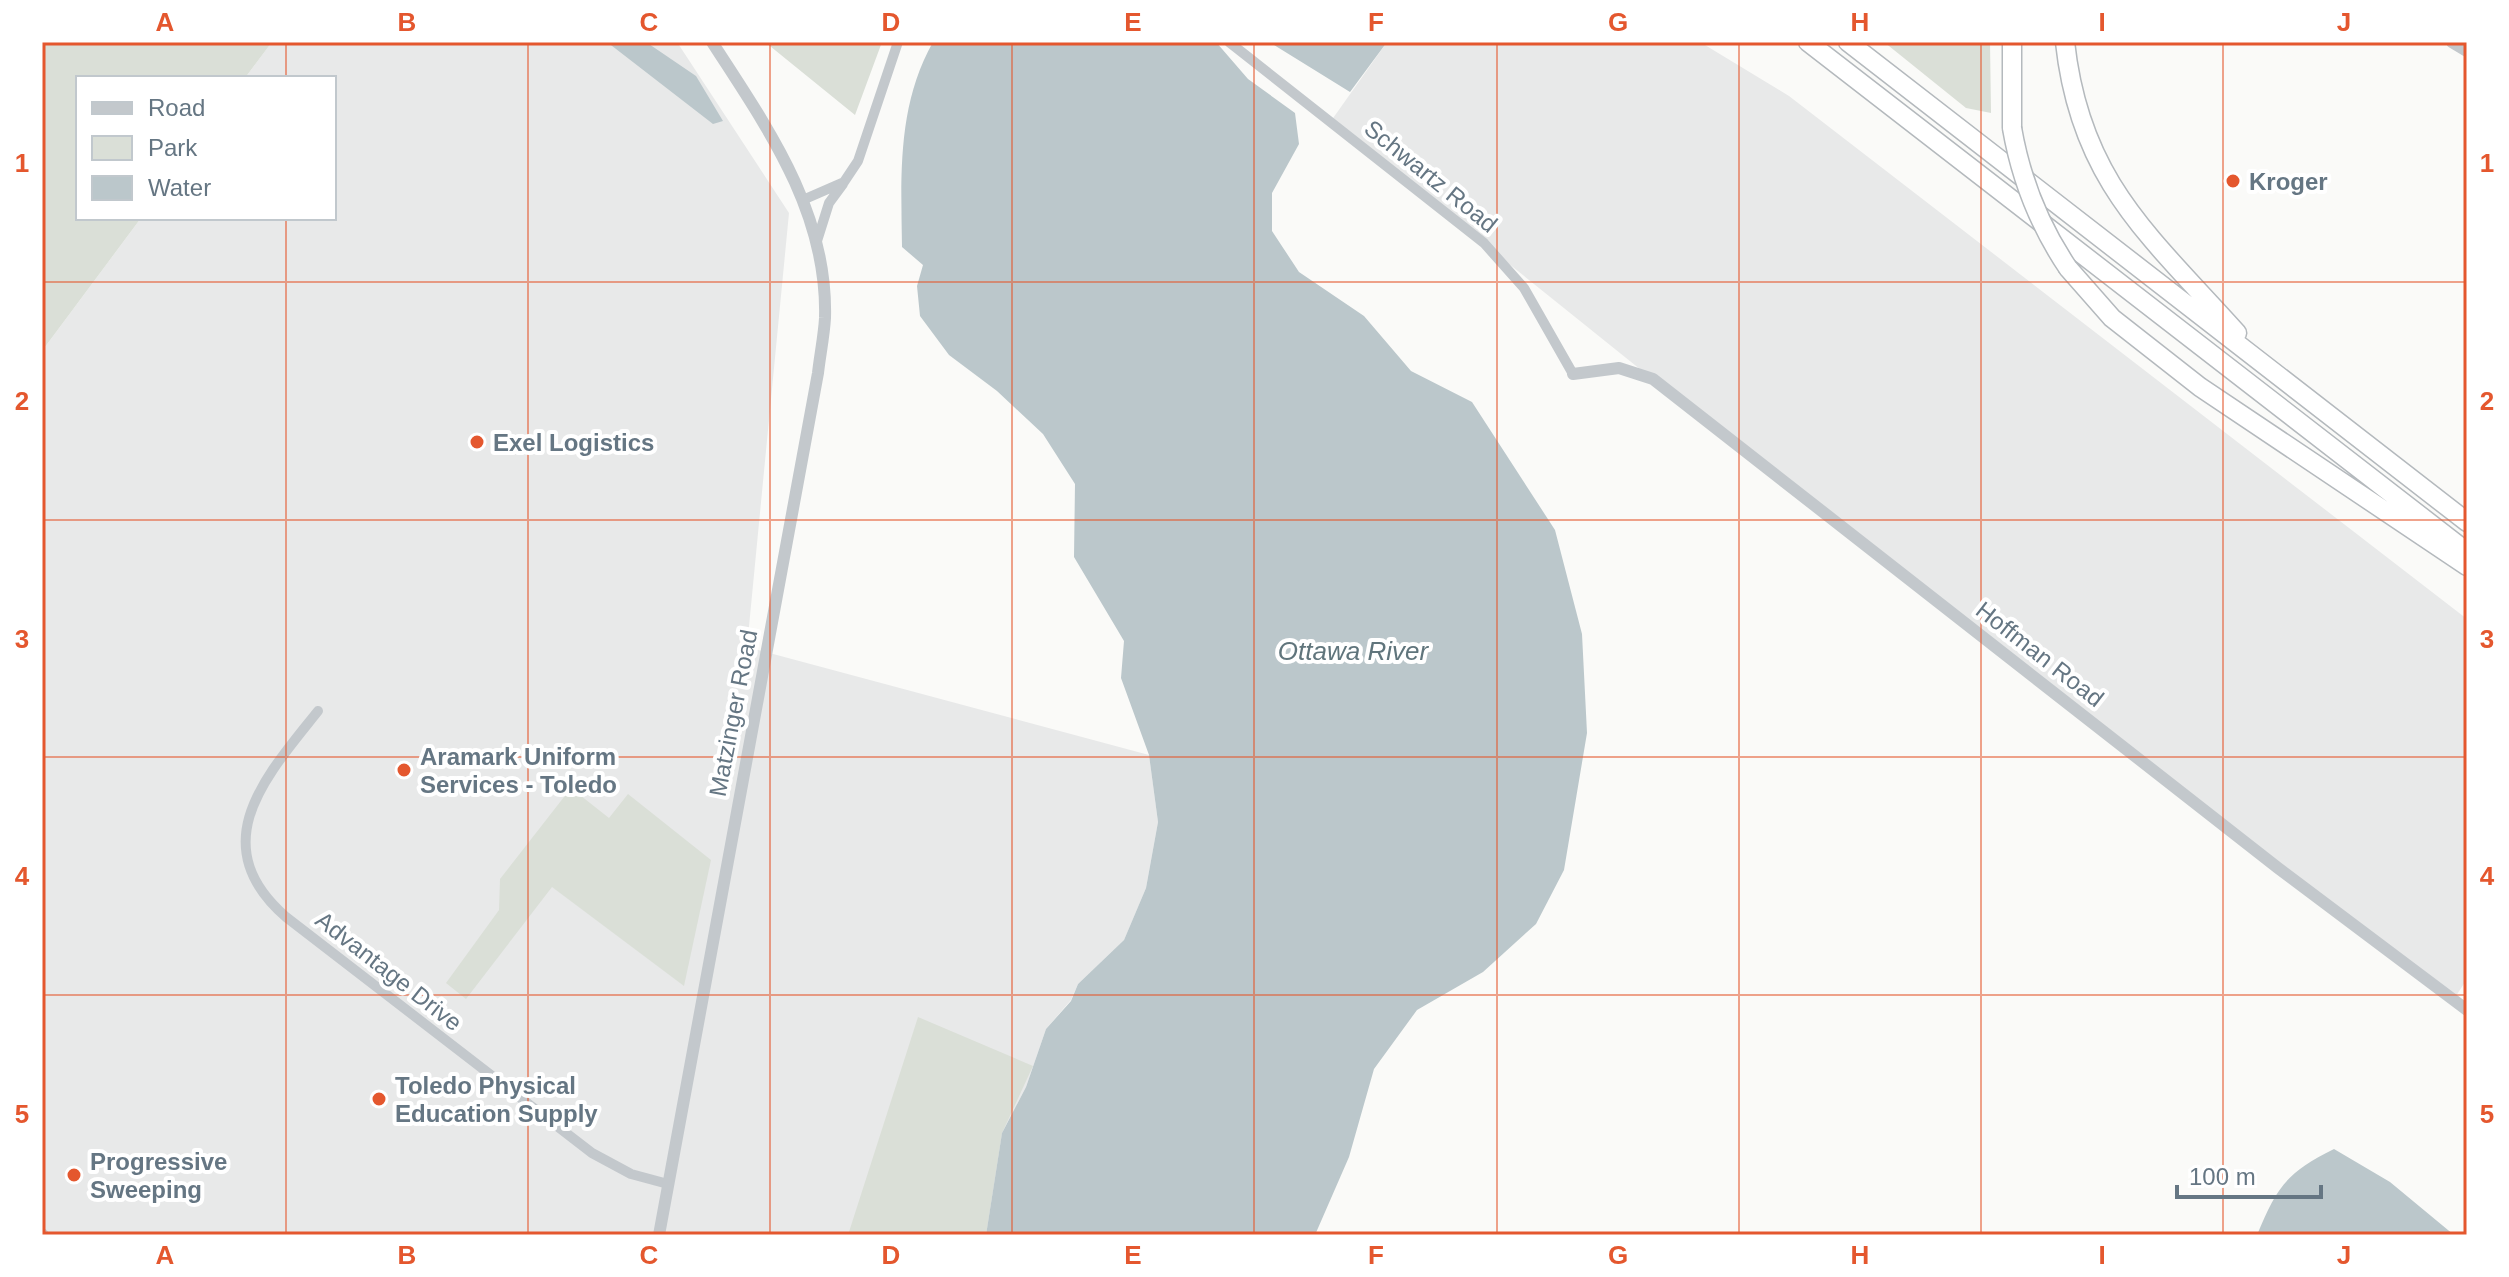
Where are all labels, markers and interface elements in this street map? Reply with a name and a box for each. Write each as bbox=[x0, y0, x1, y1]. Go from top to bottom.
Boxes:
text: A bbox=[156, 7, 175, 37]
text: B bbox=[398, 7, 416, 37]
text: C bbox=[640, 7, 659, 37]
text: D bbox=[882, 7, 900, 37]
text: E bbox=[1124, 7, 1142, 37]
text: F bbox=[1368, 7, 1384, 37]
text: G bbox=[1608, 7, 1628, 37]
text: H bbox=[1851, 7, 1869, 37]
text: I bbox=[2098, 7, 2106, 37]
text: J bbox=[2337, 7, 2351, 37]
legend bbox=[76, 76, 336, 220]
text: Road bbox=[148, 94, 205, 121]
street label: Schwartz Road bbox=[1359, 114, 1503, 238]
text: Park bbox=[148, 134, 198, 161]
text: 1 bbox=[15, 148, 29, 178]
text: 1 bbox=[2480, 148, 2494, 178]
place label: Kroger bbox=[2249, 168, 2328, 195]
marker: Kroger bbox=[2224, 172, 2242, 190]
text: Water bbox=[148, 174, 211, 201]
text: 2 bbox=[15, 386, 29, 416]
text: 2 bbox=[2480, 386, 2494, 416]
place label: Exel Logistics bbox=[493, 429, 654, 456]
marker: Exel Logistics bbox=[468, 433, 486, 451]
street label: Hoffman Road bbox=[1971, 596, 2109, 712]
text: 3 bbox=[15, 624, 29, 654]
text: 3 bbox=[2480, 624, 2494, 654]
street label: Matzinger Road bbox=[704, 627, 762, 799]
water label: Ottawa River bbox=[1278, 636, 1429, 666]
place label: Aramark Uniform Services - Toledo bbox=[420, 743, 617, 798]
marker: Aramark Uniform Services - Toledo bbox=[395, 761, 413, 779]
text: 4 bbox=[15, 861, 30, 891]
text: 4 bbox=[2480, 861, 2495, 891]
street label: Advantage Drive bbox=[311, 906, 467, 1036]
place label: Toledo Physical Education Supply bbox=[395, 1072, 598, 1127]
marker: Toledo Physical Education Supply bbox=[370, 1090, 388, 1108]
text: 5 bbox=[15, 1099, 29, 1129]
text: 5 bbox=[2480, 1099, 2494, 1129]
place label: Progressive Sweeping bbox=[90, 1148, 227, 1203]
scale bar bbox=[2177, 1149, 2321, 1199]
text: 100 m bbox=[2189, 1163, 2256, 1190]
marker: Progressive Sweeping bbox=[65, 1166, 83, 1184]
text: A bbox=[156, 1240, 175, 1270]
text: B bbox=[398, 1240, 416, 1270]
text: C bbox=[640, 1240, 659, 1270]
text: D bbox=[882, 1240, 900, 1270]
text: E bbox=[1124, 1240, 1142, 1270]
text: F bbox=[1368, 1240, 1384, 1270]
text: G bbox=[1608, 1240, 1628, 1270]
text: H bbox=[1851, 1240, 1869, 1270]
text: I bbox=[2098, 1240, 2106, 1270]
text: J bbox=[2337, 1240, 2351, 1270]

